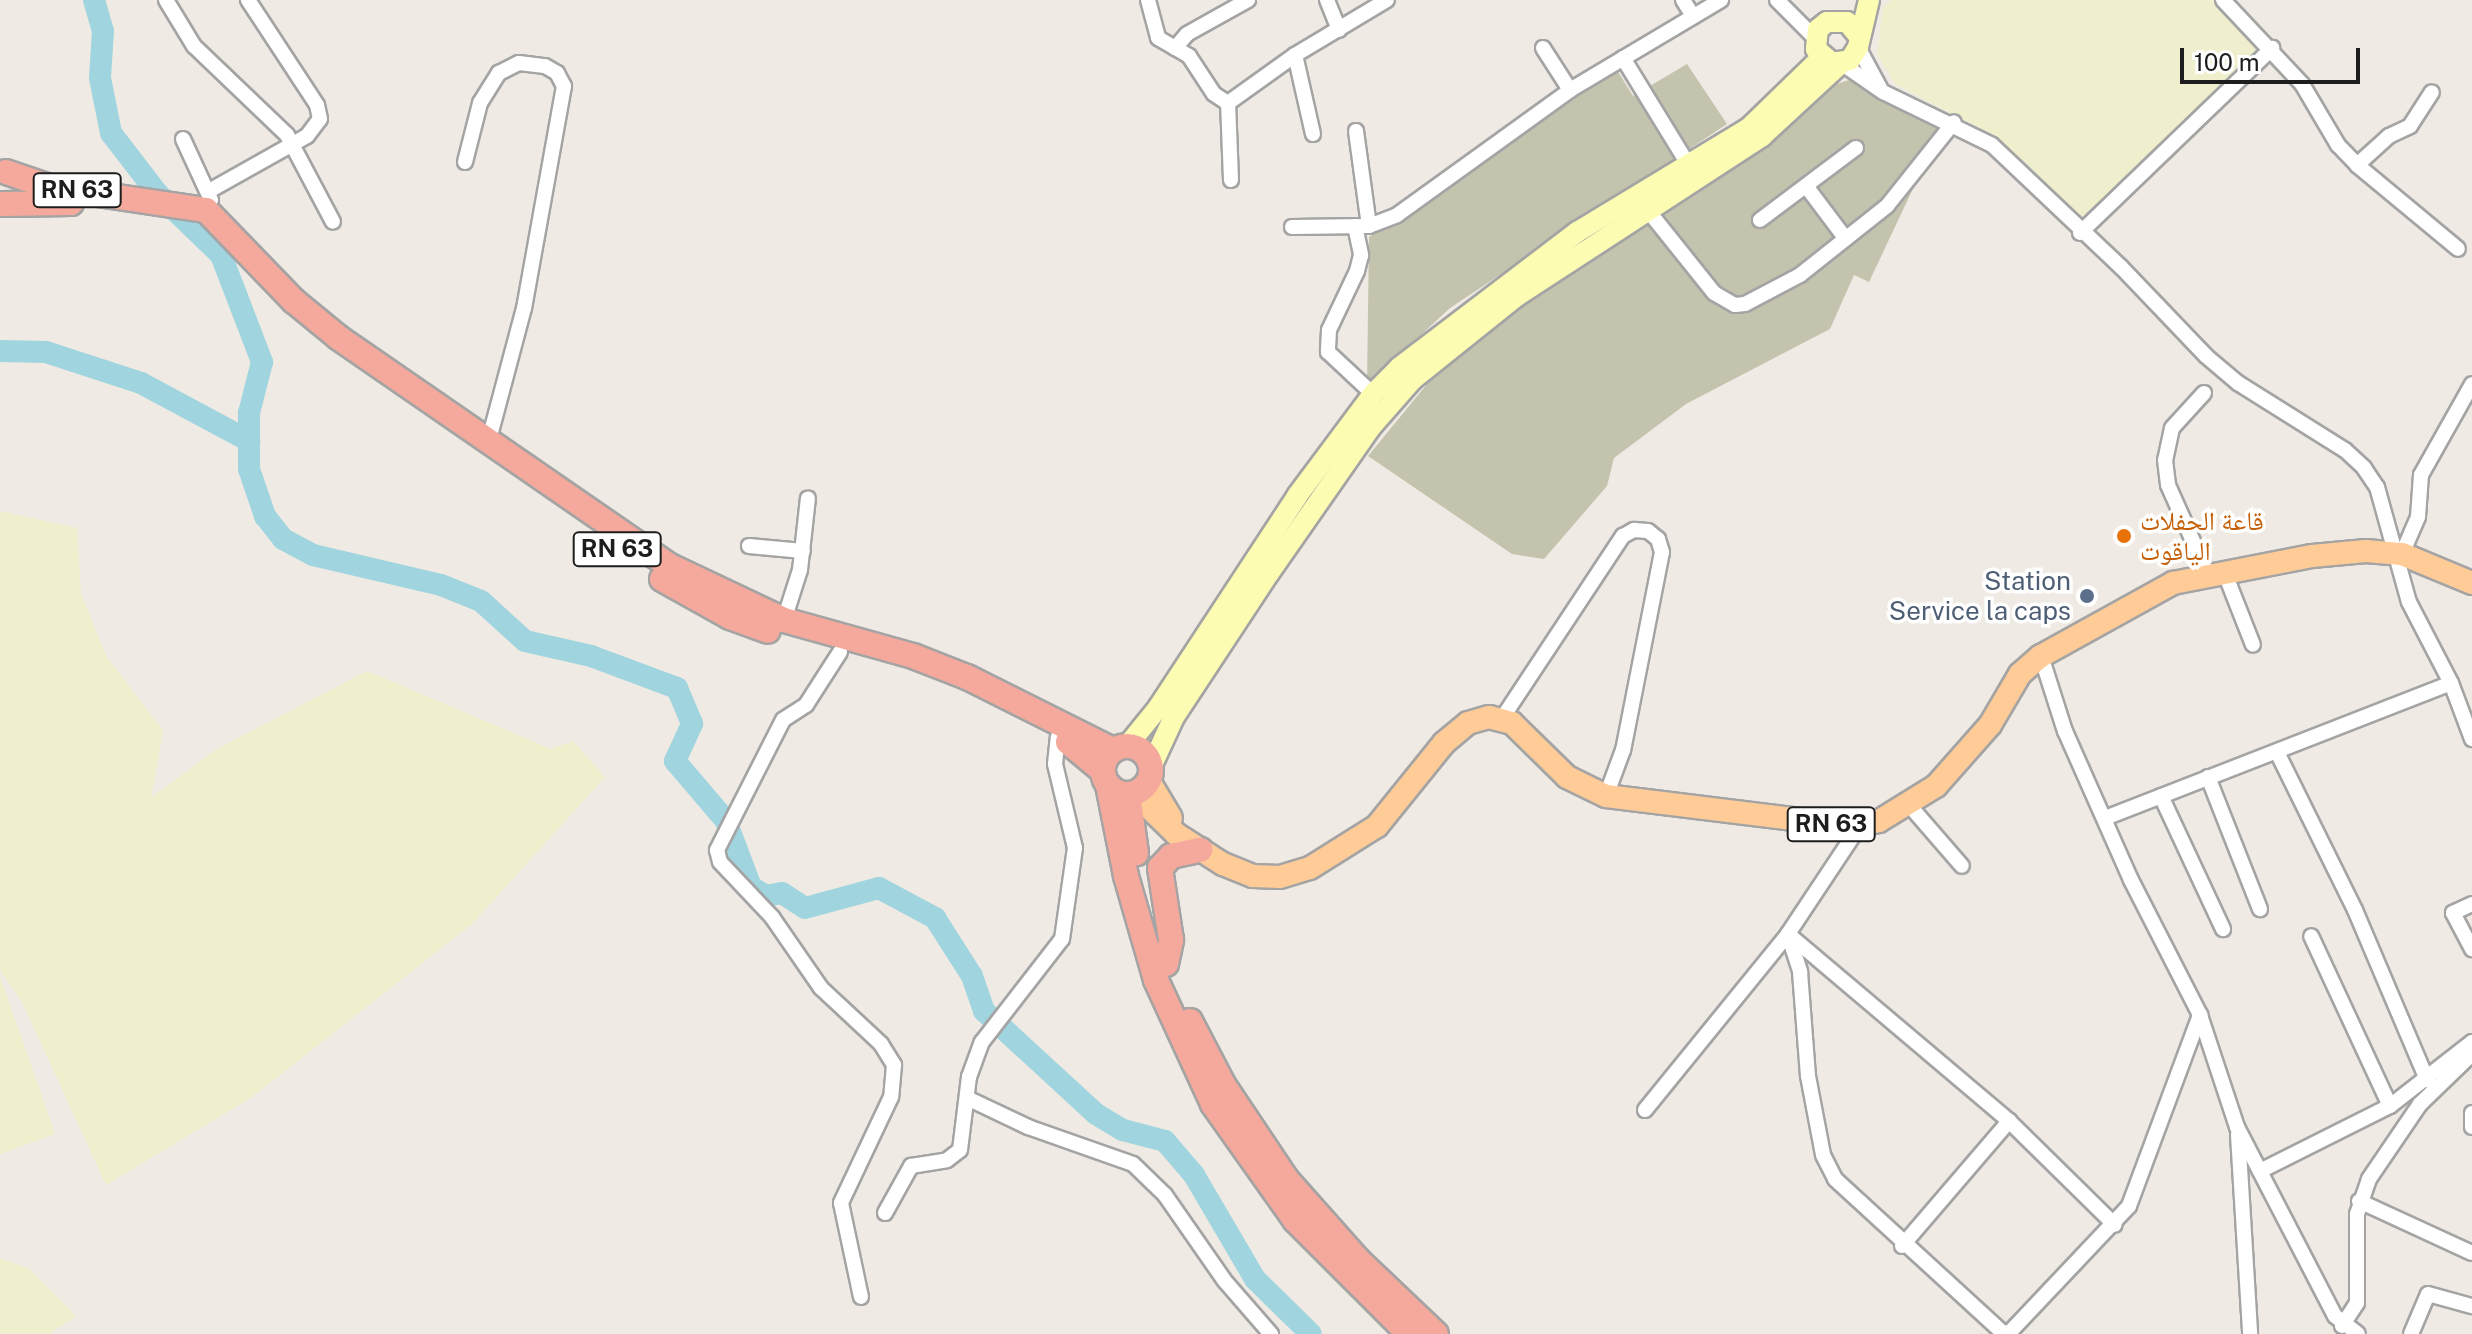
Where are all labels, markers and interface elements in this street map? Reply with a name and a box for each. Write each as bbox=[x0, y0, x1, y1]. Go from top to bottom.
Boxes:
scale bar bbox=[2184, 32, 2364, 82]
text: 100 m bbox=[2194, 48, 2260, 76]
road number: RN 63 bbox=[31, 170, 123, 210]
place label: قاعة الحفلات الياقوت bbox=[2140, 505, 2264, 566]
marker: قاعة الحفلات الياقوت bbox=[2115, 527, 2133, 545]
road number: RN 63 bbox=[571, 529, 663, 569]
place label: Station Service la caps bbox=[1888, 565, 2071, 626]
marker: Station Service la caps bbox=[2078, 587, 2096, 605]
road number: RN 63 bbox=[1785, 804, 1877, 844]

